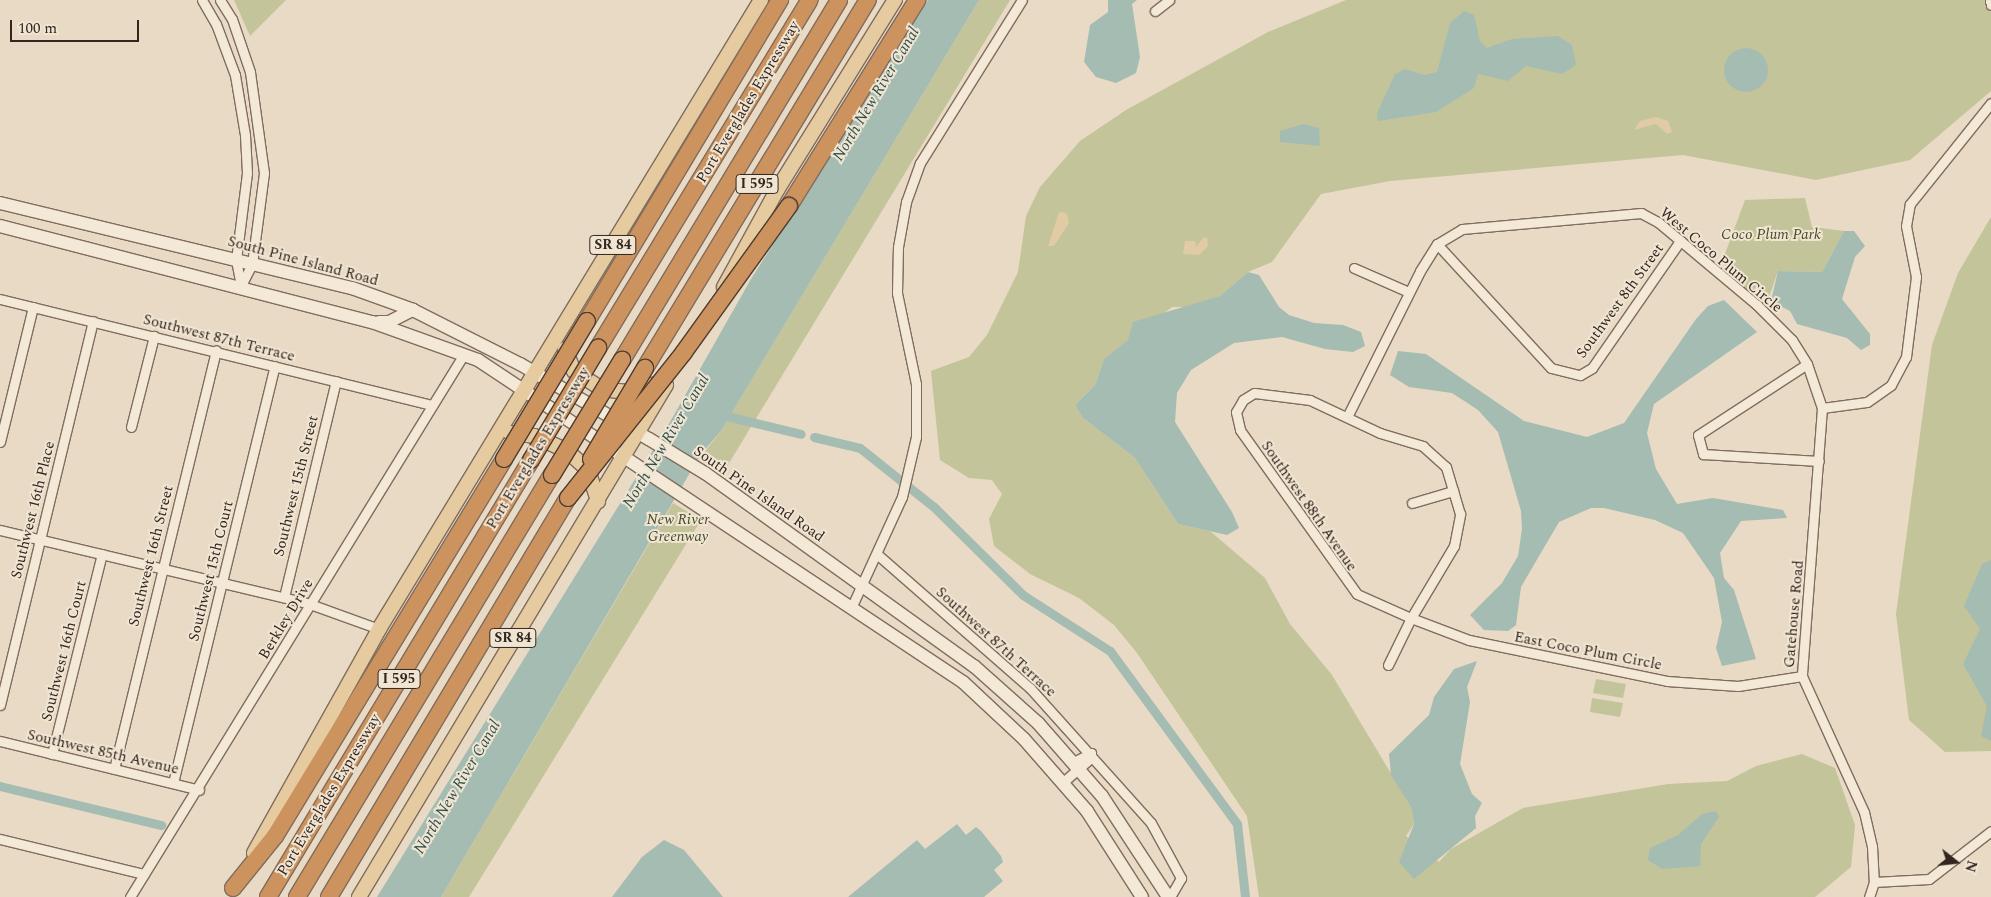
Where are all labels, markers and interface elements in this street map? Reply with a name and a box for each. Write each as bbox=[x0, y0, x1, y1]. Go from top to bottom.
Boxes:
scale bar bbox=[12, 10, 141, 42]
text: 100 m bbox=[18, 17, 57, 40]
street label: Port Everglades Expressway bbox=[692, 18, 804, 186]
water label: North New River Canal bbox=[828, 24, 924, 164]
road number: I 595 bbox=[734, 172, 780, 195]
street label: West Coco Plum Circle bbox=[1656, 203, 1786, 317]
park label: Coco Plum Park bbox=[1721, 226, 1821, 244]
street label: South Pine Island Road bbox=[226, 232, 380, 290]
road number: SR 84 bbox=[589, 234, 637, 256]
street label: Southwest 8th Street bbox=[1572, 240, 1668, 362]
street label: Southwest 87th Terrace bbox=[141, 310, 297, 366]
street label: Port Everglades Expressway bbox=[482, 364, 594, 532]
water label: North New River Canal bbox=[618, 371, 714, 511]
street label: Southwest 15th Street bbox=[270, 414, 322, 558]
street label: Southwest 88th Avenue bbox=[1257, 437, 1361, 575]
street label: Southwest 16th Place bbox=[7, 439, 59, 581]
street label: South Pine Island Road bbox=[690, 442, 828, 546]
street label: Southwest 16th Street bbox=[125, 484, 177, 628]
street label: Southwest 15th Court bbox=[185, 499, 237, 643]
park label: New River Greenway bbox=[647, 510, 709, 545]
street label: Gatehouse Road bbox=[1780, 559, 1808, 669]
street label: Berkley Drive bbox=[255, 575, 317, 663]
street label: Southwest 16th Court bbox=[38, 579, 90, 723]
street label: Southwest 87th Terrace bbox=[932, 583, 1060, 701]
road number: SR 84 bbox=[489, 626, 537, 650]
street label: East Coco Plum Circle bbox=[1513, 628, 1663, 674]
road number: I 595 bbox=[376, 668, 422, 691]
street label: Port Everglades Expressway bbox=[273, 711, 385, 879]
water label: North New River Canal bbox=[409, 717, 505, 857]
street label: Southwest 85th Avenue bbox=[26, 726, 180, 778]
north arrow bbox=[1931, 837, 1981, 887]
text: N bbox=[1959, 858, 1983, 875]

